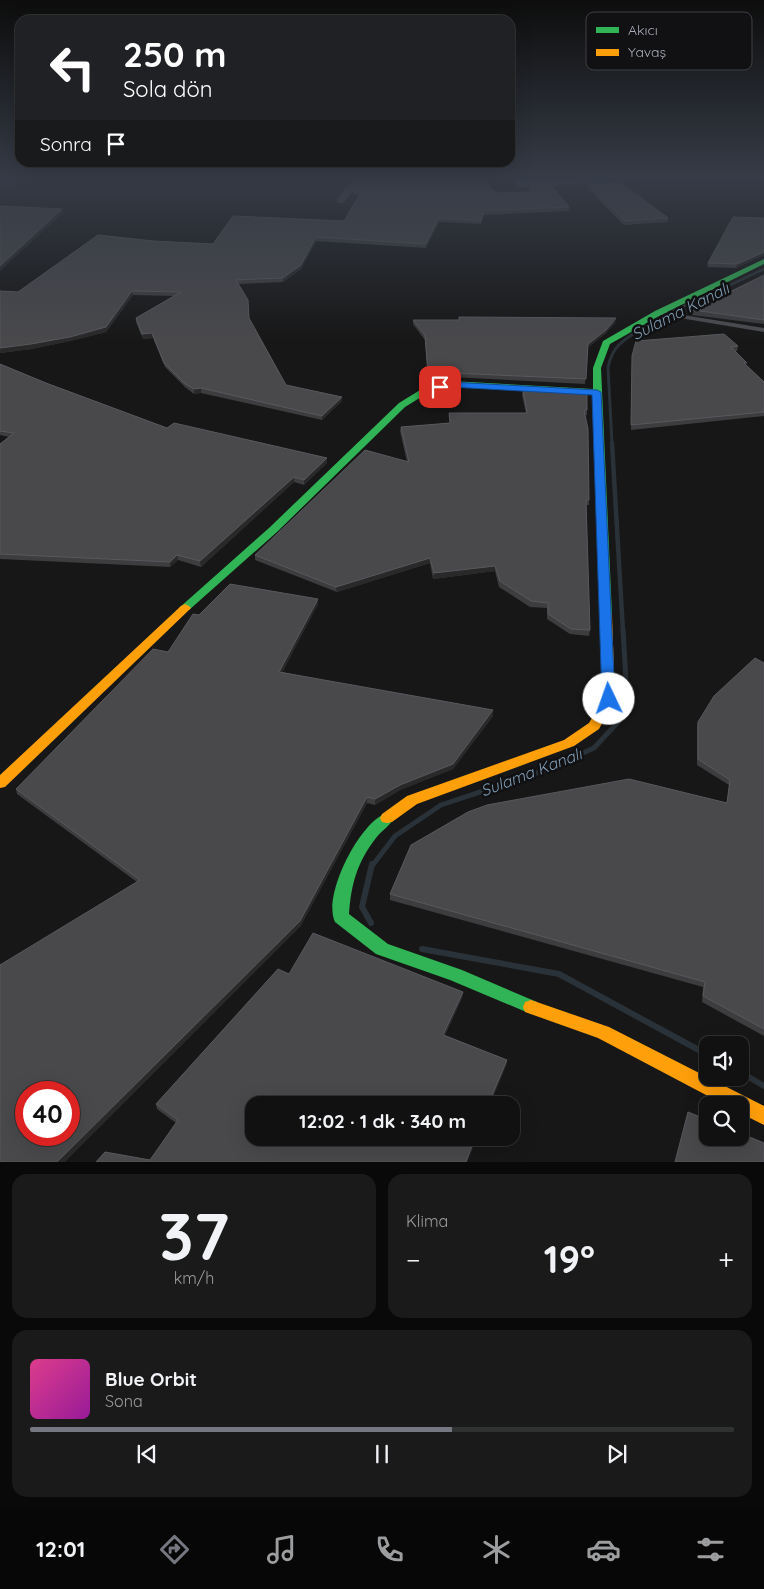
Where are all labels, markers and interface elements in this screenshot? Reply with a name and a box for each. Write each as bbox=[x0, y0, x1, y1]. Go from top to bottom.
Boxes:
legend bbox=[586, 12, 752, 70]
text: Akıcı bbox=[628, 21, 658, 39]
text: 250 m bbox=[123, 32, 227, 76]
icon: left bbox=[40, 35, 105, 100]
text: Yavaş bbox=[628, 43, 666, 61]
text: Sola dön bbox=[123, 75, 212, 103]
icon: arrive bbox=[102, 130, 130, 158]
text: Sonra bbox=[40, 132, 92, 156]
water label: Sulama Kanalı bbox=[628, 277, 733, 344]
pin bbox=[419, 366, 461, 408]
icon: arrive bbox=[426, 373, 454, 401]
position arrow bbox=[582, 672, 634, 724]
water label: Sulama Kanalı bbox=[478, 743, 586, 800]
map controls bbox=[699, 1036, 749, 1146]
button: sound bbox=[699, 1036, 749, 1086]
speed limit sign: 40 bbox=[15, 1081, 80, 1146]
button: search bbox=[699, 1096, 749, 1146]
text: 12:02 · 1 dk · 340 m bbox=[299, 1109, 466, 1133]
text: 37 bbox=[159, 1195, 229, 1276]
text: Klima bbox=[406, 1211, 448, 1231]
text: 19° bbox=[544, 1235, 595, 1283]
text: − bbox=[406, 1242, 421, 1277]
text: + bbox=[718, 1242, 734, 1277]
text: km/h bbox=[174, 1268, 214, 1288]
text: Blue Orbit bbox=[105, 1367, 197, 1391]
text: Sona bbox=[105, 1391, 143, 1411]
icon: previous bbox=[133, 1440, 161, 1468]
icon: pause bbox=[368, 1440, 396, 1468]
icon: next bbox=[603, 1440, 631, 1468]
icon: directions bbox=[157, 1532, 192, 1567]
icon: music bbox=[264, 1532, 299, 1567]
icon: phone bbox=[372, 1532, 407, 1567]
icon: climate bbox=[479, 1532, 514, 1567]
icon: car bbox=[586, 1532, 621, 1567]
icon: filters bbox=[693, 1532, 728, 1567]
text: 12:01 bbox=[36, 1535, 85, 1563]

